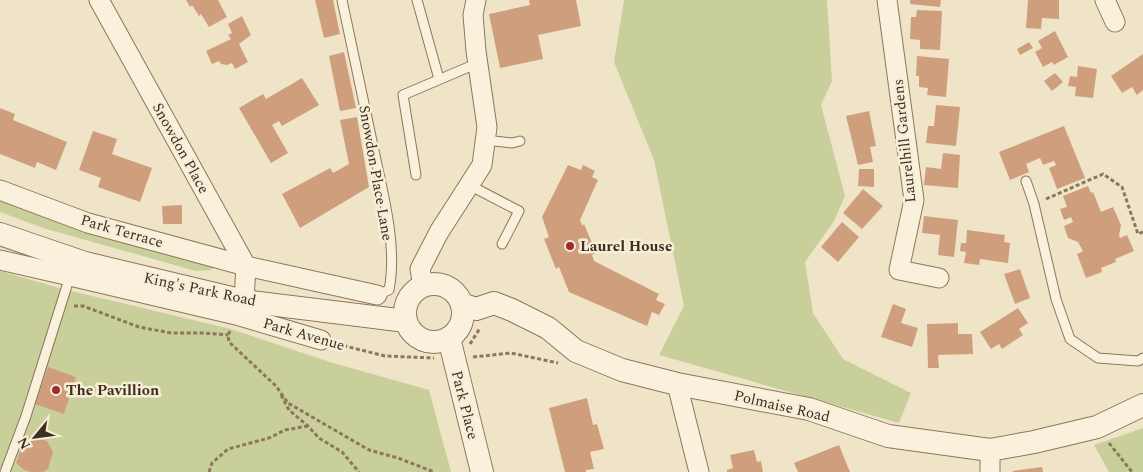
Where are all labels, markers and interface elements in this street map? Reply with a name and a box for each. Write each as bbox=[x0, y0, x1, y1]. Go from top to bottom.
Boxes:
street label: Laurelhill Gardens bbox=[887, 78, 922, 204]
street label: Snowdon Place bbox=[146, 99, 215, 198]
street label: Snowdon Place Lane bbox=[352, 103, 399, 243]
street label: Park Terrace bbox=[78, 209, 166, 254]
place label: Laurel House bbox=[580, 235, 672, 258]
marker: Laurel House bbox=[564, 240, 576, 252]
street label: King's Park Road bbox=[141, 266, 258, 313]
street label: Park Avenue bbox=[260, 312, 348, 357]
street label: Park Place bbox=[445, 368, 484, 442]
place label: The Pavillion bbox=[66, 379, 159, 402]
marker: The Pavillion bbox=[50, 384, 62, 396]
street label: Polmaise Road bbox=[732, 384, 832, 429]
north arrow bbox=[10, 412, 60, 462]
text: N bbox=[12, 433, 36, 453]

